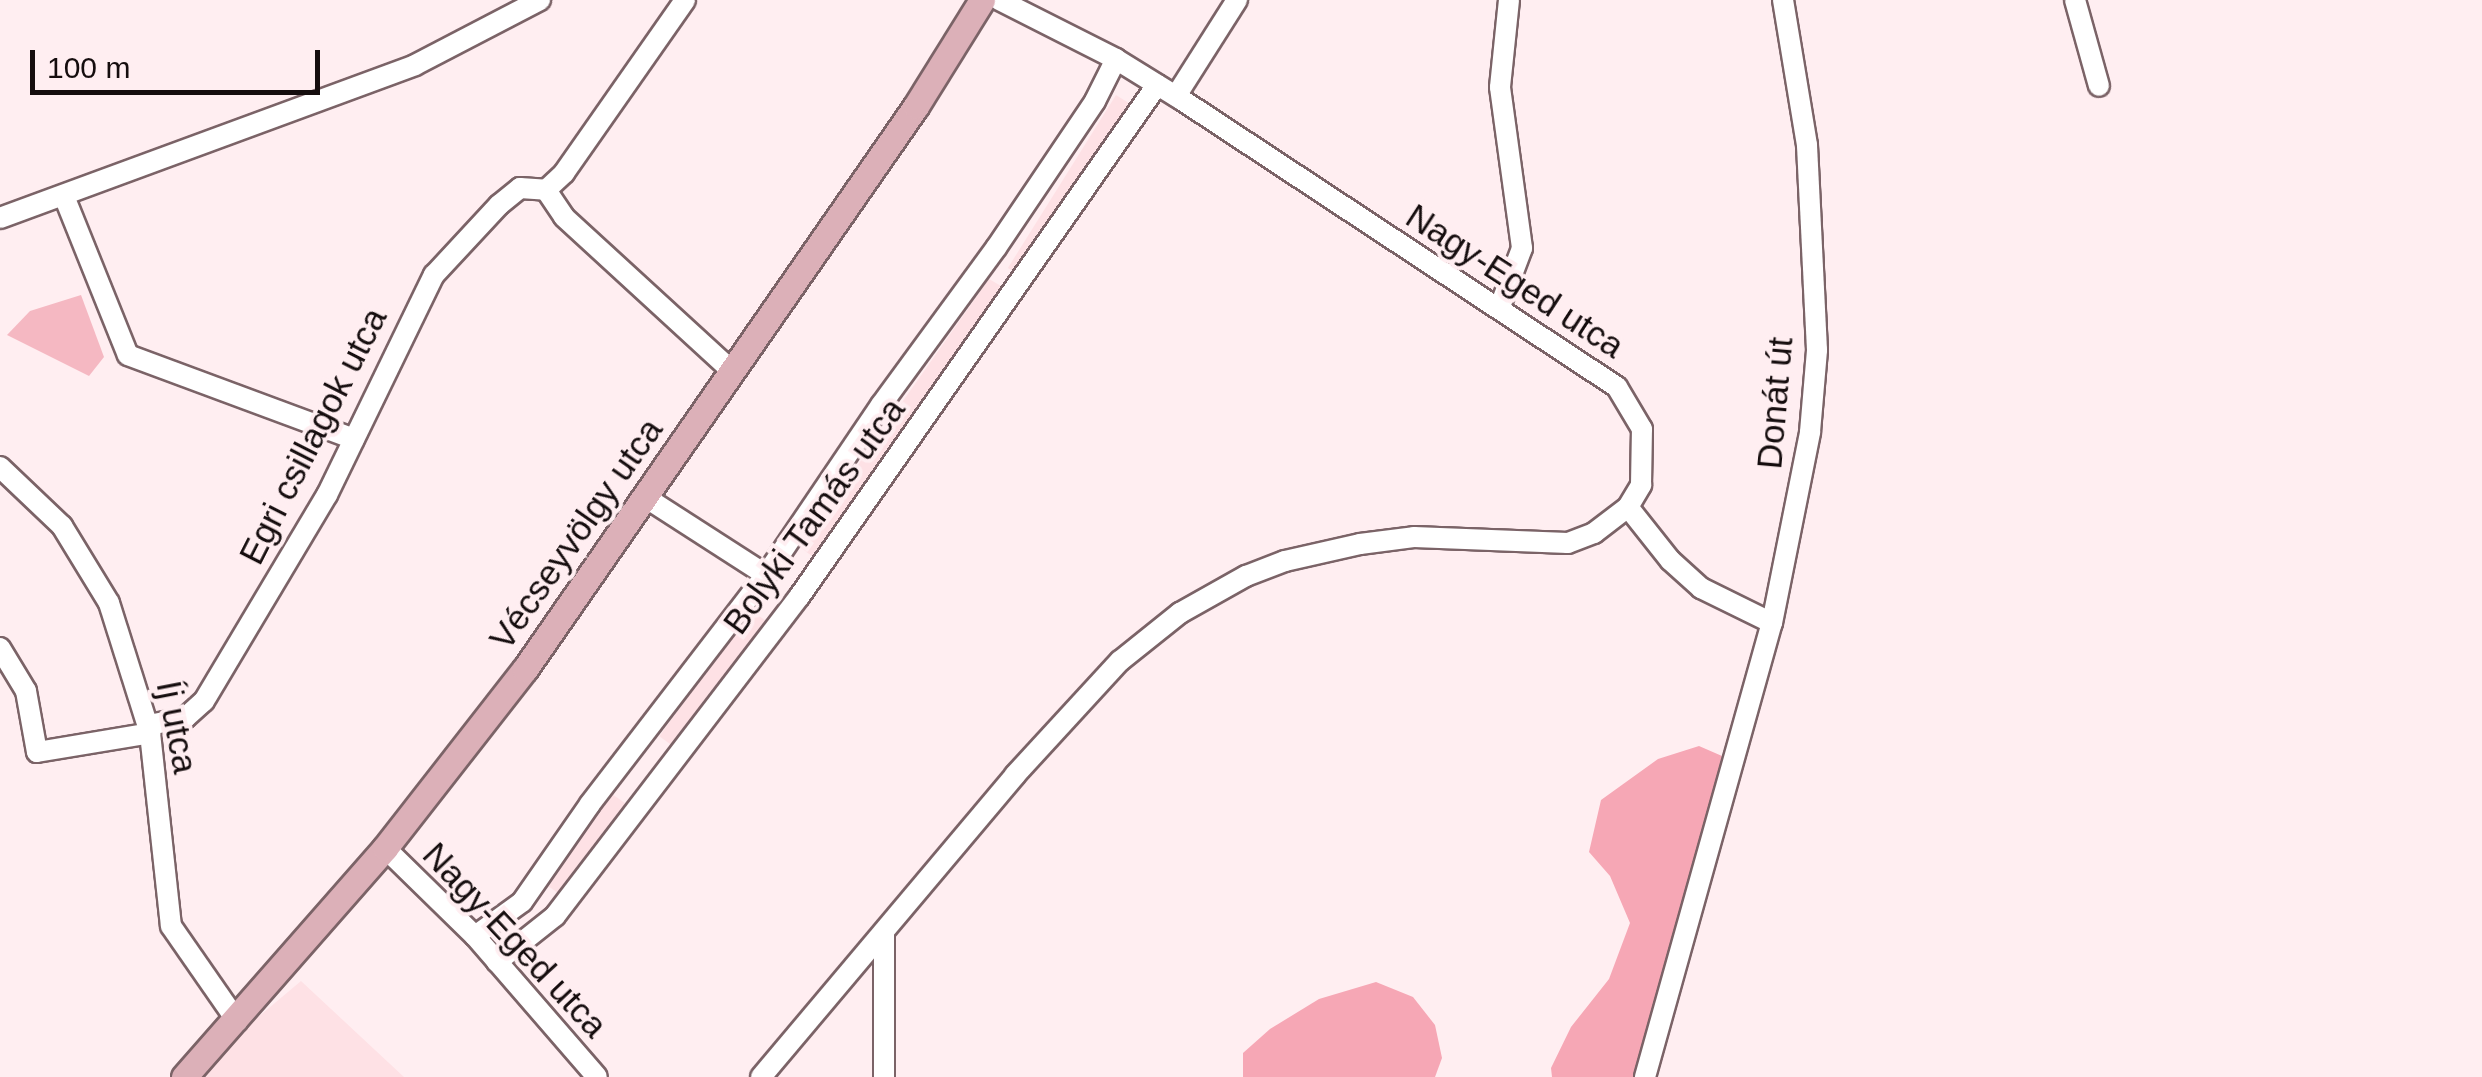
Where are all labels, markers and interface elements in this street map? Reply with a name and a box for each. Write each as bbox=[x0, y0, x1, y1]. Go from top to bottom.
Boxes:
scale bar bbox=[35, 30, 325, 92]
text: 100 m bbox=[47, 51, 130, 84]
street label: Nagy-Eged utca bbox=[1398, 195, 1632, 367]
street label: Egri csillagok utca bbox=[230, 301, 396, 571]
street label: Donát út bbox=[1748, 335, 1802, 471]
street label: Bolyki Tamás utca bbox=[714, 390, 914, 642]
street label: Vécseyvölgy utca bbox=[481, 410, 671, 658]
street label: Íj utca bbox=[147, 677, 207, 777]
street label: Nagy-Eged utca bbox=[414, 834, 616, 1046]

